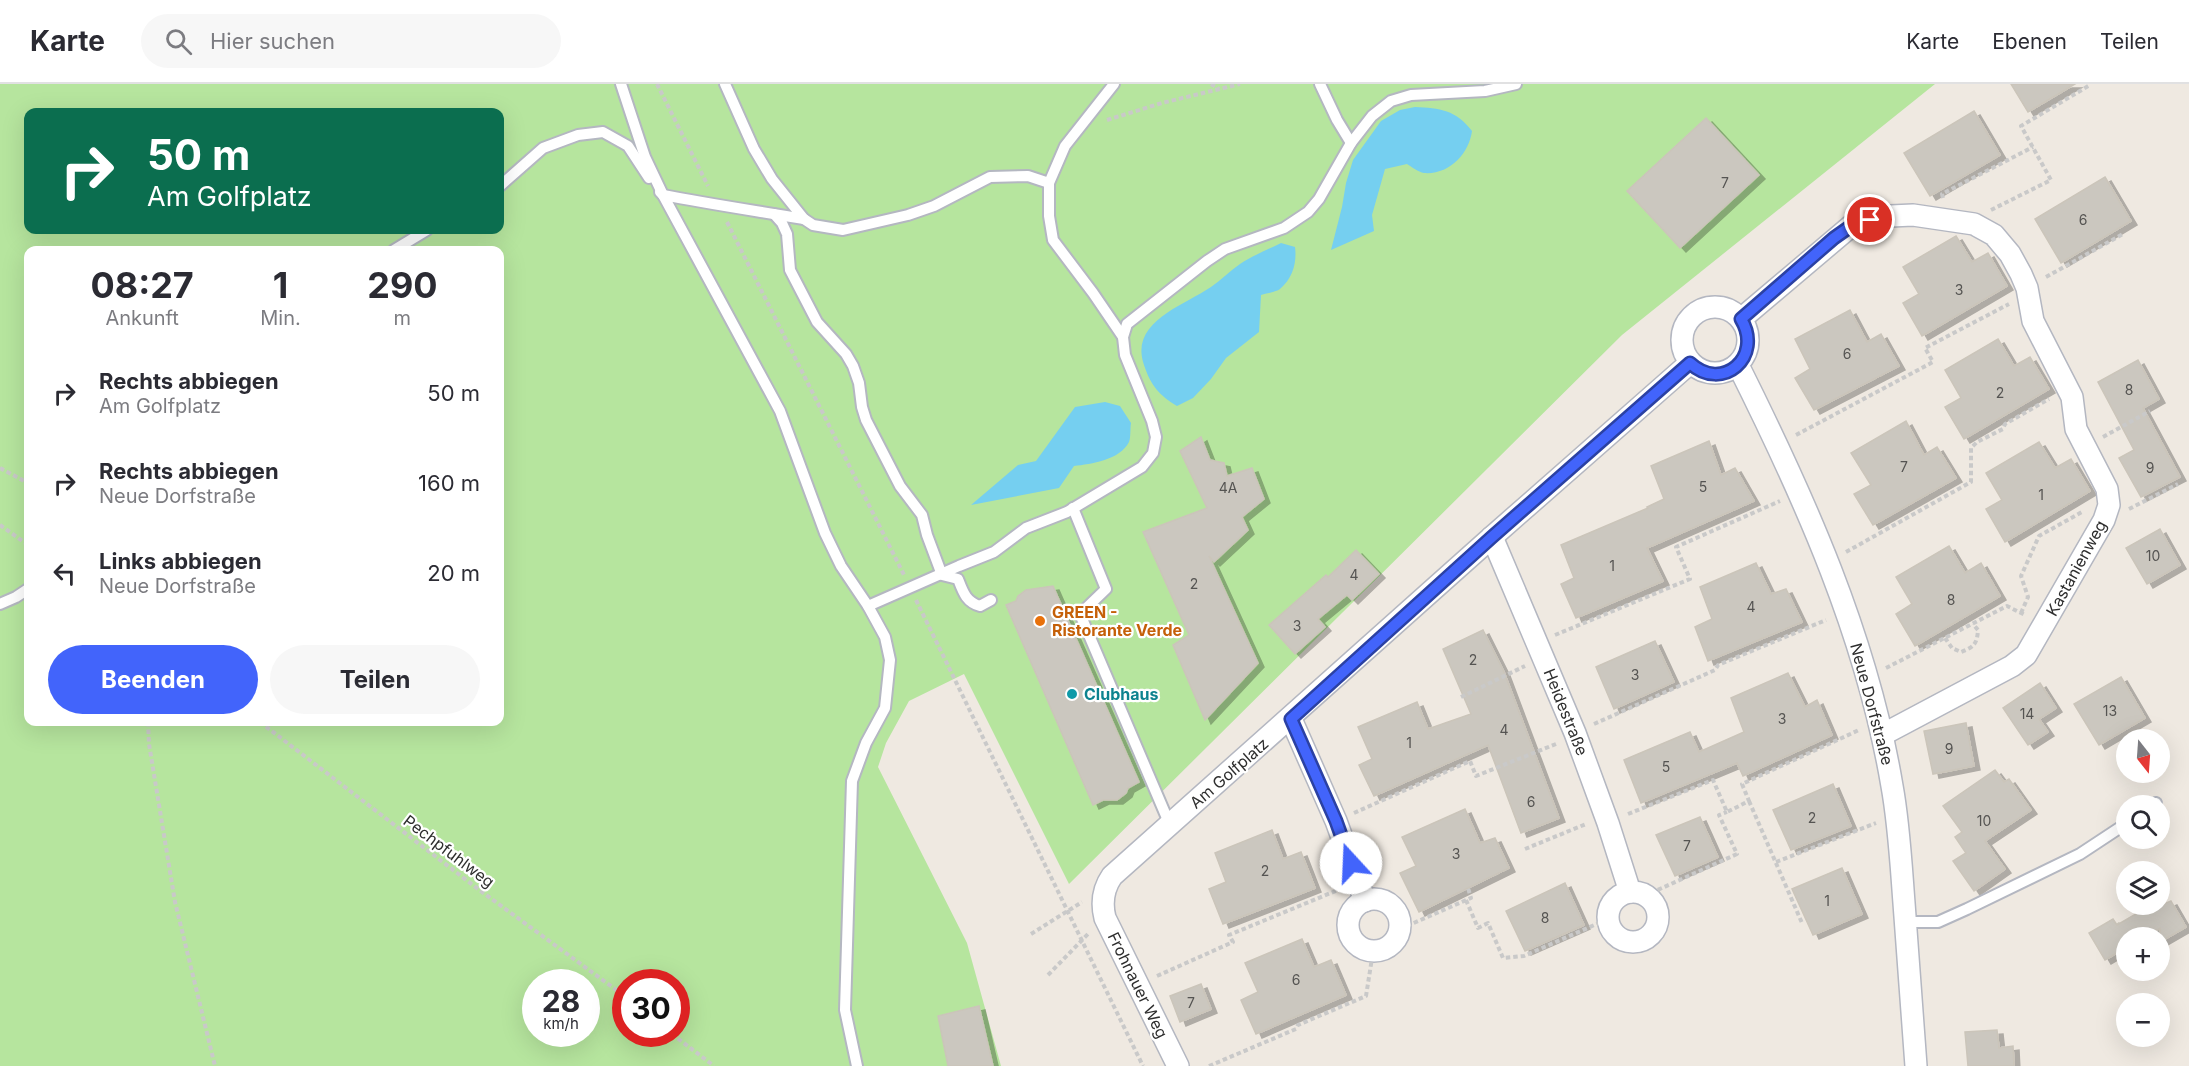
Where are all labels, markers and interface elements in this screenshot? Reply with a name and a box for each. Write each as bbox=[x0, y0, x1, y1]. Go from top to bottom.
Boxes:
search box bbox=[141, 14, 561, 68]
text: Karte bbox=[30, 24, 105, 58]
icon: search bbox=[162, 25, 195, 58]
text: Hier suchen bbox=[210, 28, 335, 54]
text: Karte bbox=[1906, 29, 1959, 54]
text: Ebenen bbox=[1992, 29, 2067, 54]
text: Teilen bbox=[2100, 29, 2159, 54]
text: 50 m bbox=[147, 129, 250, 180]
icon: right bbox=[48, 132, 126, 210]
house number: 7 bbox=[1721, 174, 1729, 191]
text: Am Golfplatz bbox=[147, 180, 312, 213]
pin bbox=[1844, 194, 1895, 245]
icon: arrive bbox=[1853, 203, 1886, 236]
house number: 6 bbox=[2079, 211, 2087, 228]
text: 08:27 bbox=[90, 263, 194, 307]
text: 1 bbox=[273, 263, 288, 307]
text: 290 bbox=[367, 263, 438, 307]
house number: 3 bbox=[1955, 281, 1963, 298]
text: Ankunft bbox=[105, 306, 179, 330]
text: Min. bbox=[260, 306, 301, 330]
text: m bbox=[394, 306, 411, 330]
house number: 6 bbox=[1843, 345, 1851, 362]
text: Rechts abbiegen bbox=[99, 368, 279, 394]
icon: right bbox=[48, 377, 81, 410]
text: 50 m bbox=[427, 380, 480, 406]
house number: 8 bbox=[2125, 381, 2133, 398]
house number: 2 bbox=[1996, 384, 2004, 401]
text: Am Golfplatz bbox=[99, 394, 221, 418]
text: Rechts abbiegen bbox=[99, 458, 279, 484]
house number: 7 bbox=[1900, 458, 1908, 475]
house number: 9 bbox=[2146, 459, 2154, 476]
icon: right bbox=[48, 467, 81, 500]
text: 160 m bbox=[418, 470, 480, 496]
house number: 5 bbox=[1699, 478, 1707, 495]
house number: 4A bbox=[1219, 479, 1238, 496]
text: Neue Dorfstraße bbox=[99, 484, 256, 508]
house number: 1 bbox=[2038, 486, 2044, 503]
street label: Kastanienweg bbox=[2041, 517, 2111, 619]
house number: 10 bbox=[2146, 547, 2160, 564]
text: Links abbiegen bbox=[99, 548, 262, 574]
icon: left bbox=[48, 557, 81, 590]
house number: 1 bbox=[1609, 557, 1615, 574]
text: 20 m bbox=[427, 560, 480, 586]
house number: 4 bbox=[1349, 566, 1359, 583]
text: Neue Dorfstraße bbox=[99, 574, 256, 598]
house number: 2 bbox=[1190, 575, 1198, 592]
house number: 8 bbox=[1947, 591, 1955, 608]
house number: 4 bbox=[1746, 598, 1756, 615]
place label: GREEN - Ristorante Verde bbox=[1052, 602, 1182, 640]
marker: GREEN - Ristorante Verde bbox=[1033, 614, 1047, 628]
house number: 3 bbox=[1293, 617, 1301, 634]
street label: Neue Dorfstraße bbox=[1846, 641, 1898, 767]
button: Beenden bbox=[48, 645, 258, 714]
button: Teilen bbox=[270, 645, 480, 714]
house number: 2 bbox=[1469, 651, 1477, 668]
street label: Heidestraße bbox=[1539, 666, 1593, 758]
house number: 3 bbox=[1631, 666, 1639, 683]
place label: Clubhaus bbox=[1084, 684, 1158, 704]
marker: Clubhaus bbox=[1065, 687, 1079, 701]
house number: 13 bbox=[2103, 702, 2117, 719]
house number: 14 bbox=[2020, 705, 2034, 722]
house number: 3 bbox=[1778, 710, 1786, 727]
house number: 4 bbox=[1499, 721, 1509, 738]
north arrow bbox=[2116, 729, 2170, 783]
map controls bbox=[2116, 729, 2170, 1047]
street label: Am Golfplatz bbox=[1186, 733, 1272, 813]
house number: 1 bbox=[1406, 734, 1412, 751]
house number: 9 bbox=[1945, 740, 1953, 757]
house number: 5 bbox=[1662, 758, 1670, 775]
house number: 6 bbox=[1527, 793, 1535, 810]
button: search bbox=[2116, 795, 2170, 849]
house number: 2 bbox=[1808, 809, 1816, 826]
street label: Pechpfuhlweg bbox=[400, 810, 498, 892]
house number: 10 bbox=[1977, 812, 1991, 829]
position arrow bbox=[1319, 831, 1383, 895]
house number: 7 bbox=[1683, 837, 1691, 854]
house number: 3 bbox=[1452, 845, 1460, 862]
button: layers bbox=[2116, 861, 2170, 915]
house number: 2 bbox=[1261, 862, 1269, 879]
house number: 1 bbox=[1824, 892, 1830, 909]
house number: 8 bbox=[1541, 909, 1549, 926]
button: + bbox=[2116, 927, 2170, 981]
street label: Frohnauer Weg bbox=[1104, 929, 1172, 1041]
speed limit sign: 30 bbox=[612, 969, 690, 1047]
house number: 6 bbox=[1292, 971, 1300, 988]
text: 28 bbox=[542, 983, 580, 1019]
button: − bbox=[2116, 993, 2170, 1047]
house number: 7 bbox=[1187, 994, 1195, 1011]
text: km/h bbox=[543, 1014, 579, 1033]

